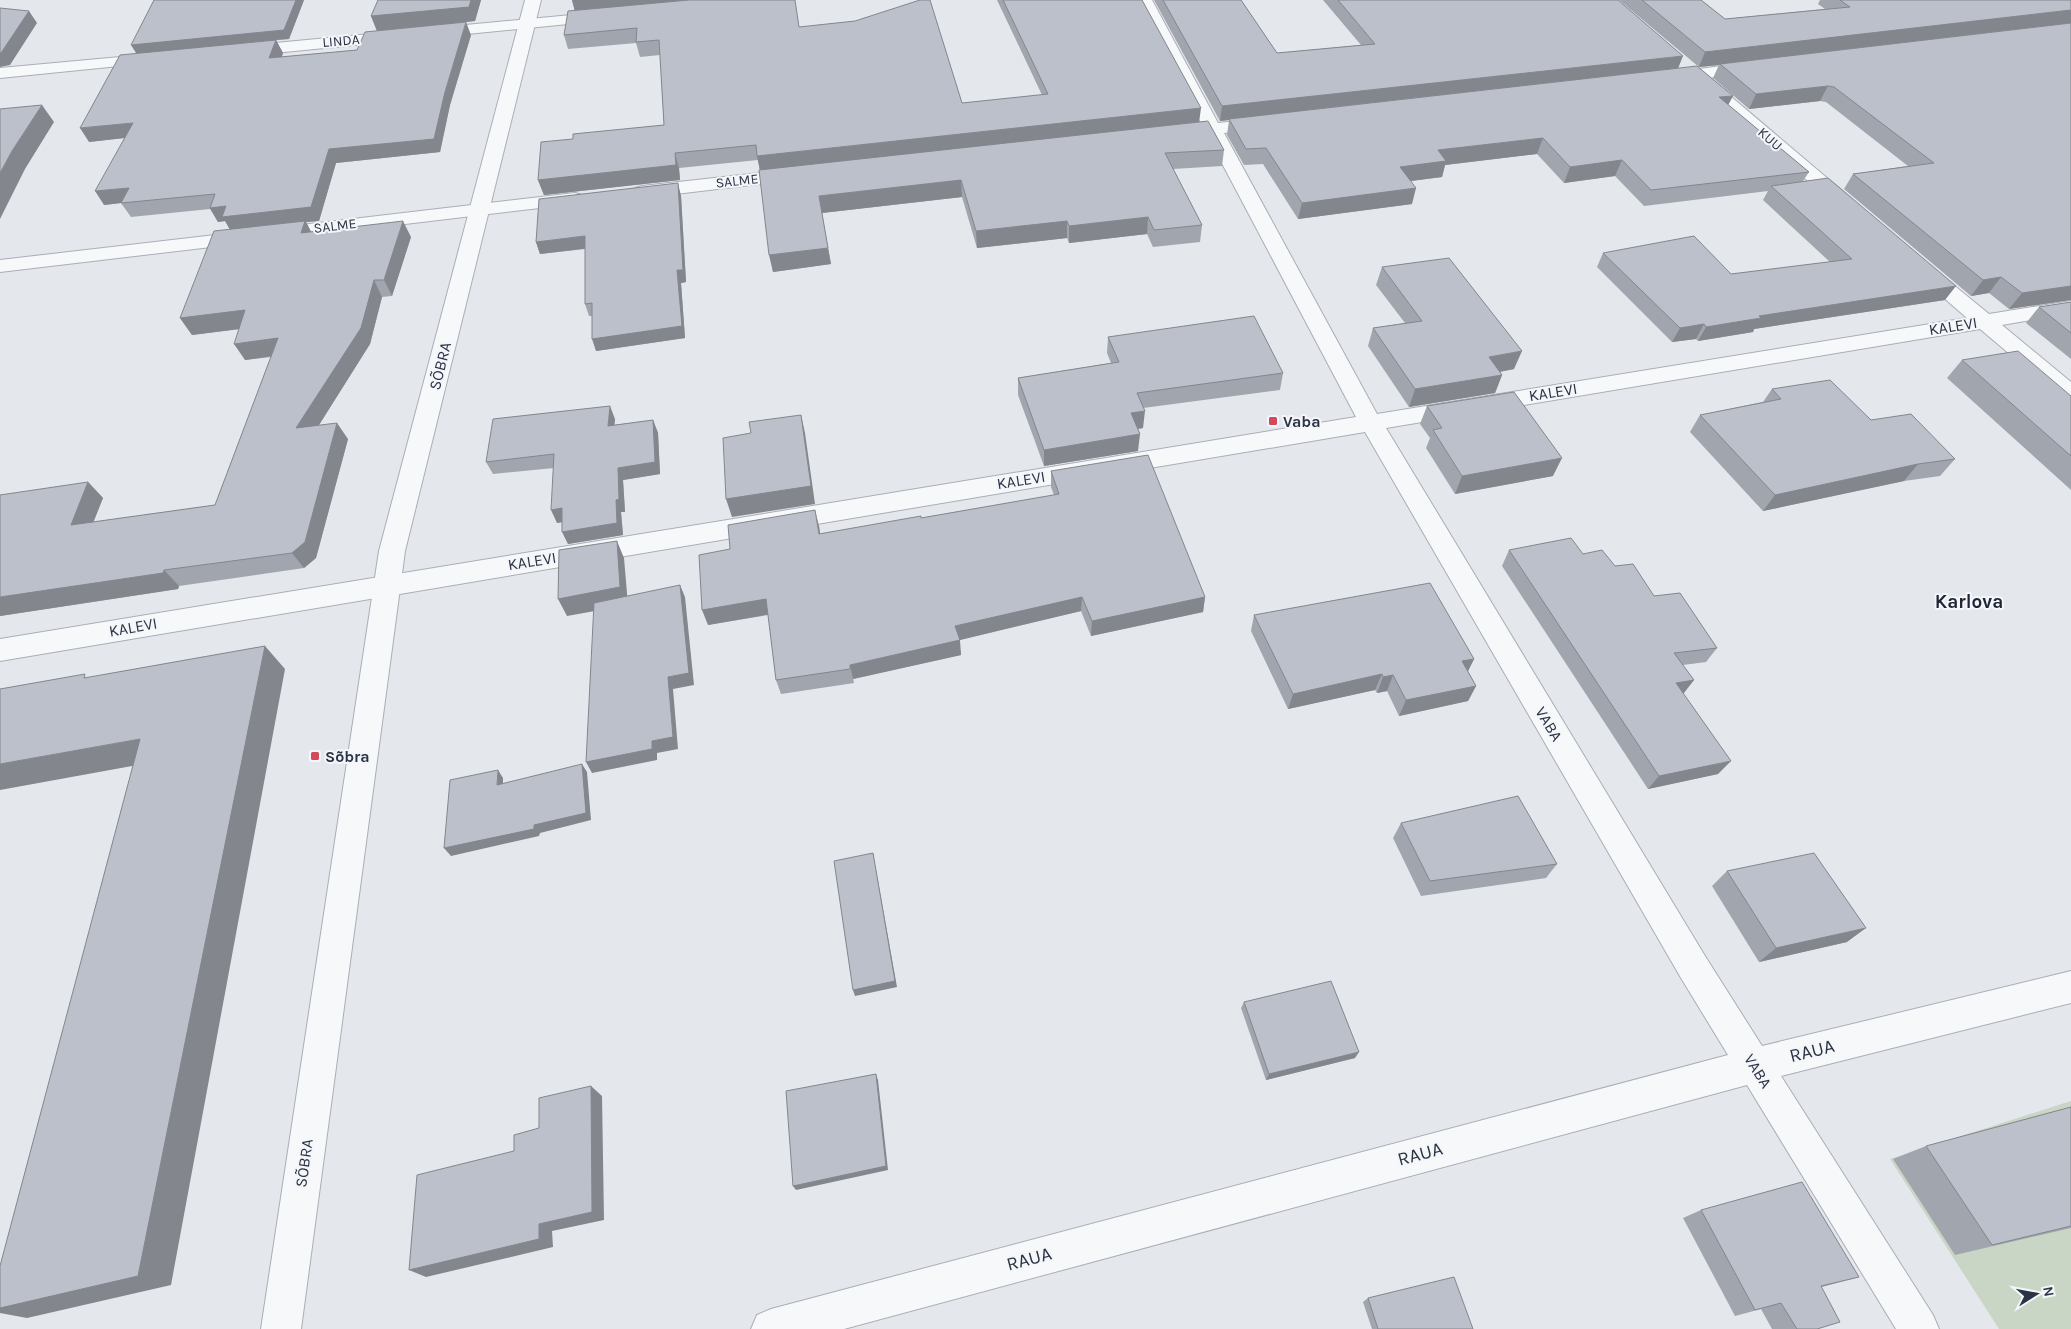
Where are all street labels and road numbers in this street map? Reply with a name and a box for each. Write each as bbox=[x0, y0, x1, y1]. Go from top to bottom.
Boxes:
street label: LINDA bbox=[322, 31, 360, 51]
street label: KUU bbox=[1754, 124, 1786, 154]
street label: SALME bbox=[715, 170, 759, 192]
street label: SALME bbox=[313, 215, 357, 237]
street label: KALEVI bbox=[1927, 313, 1979, 339]
street label: SÕBRA bbox=[425, 340, 455, 392]
street label: KALEVI bbox=[1527, 379, 1579, 405]
street label: KALEVI bbox=[995, 467, 1047, 493]
street label: KALEVI bbox=[506, 548, 558, 574]
street label: KALEVI bbox=[107, 613, 159, 641]
street label: VABA bbox=[1531, 703, 1567, 745]
street label: RAUA bbox=[1787, 1035, 1837, 1067]
street label: VABA bbox=[1740, 1050, 1776, 1092]
street label: SÕBRA bbox=[291, 1137, 317, 1189]
street label: RAUA bbox=[1395, 1137, 1445, 1171]
street label: RAUA bbox=[1004, 1242, 1054, 1276]

